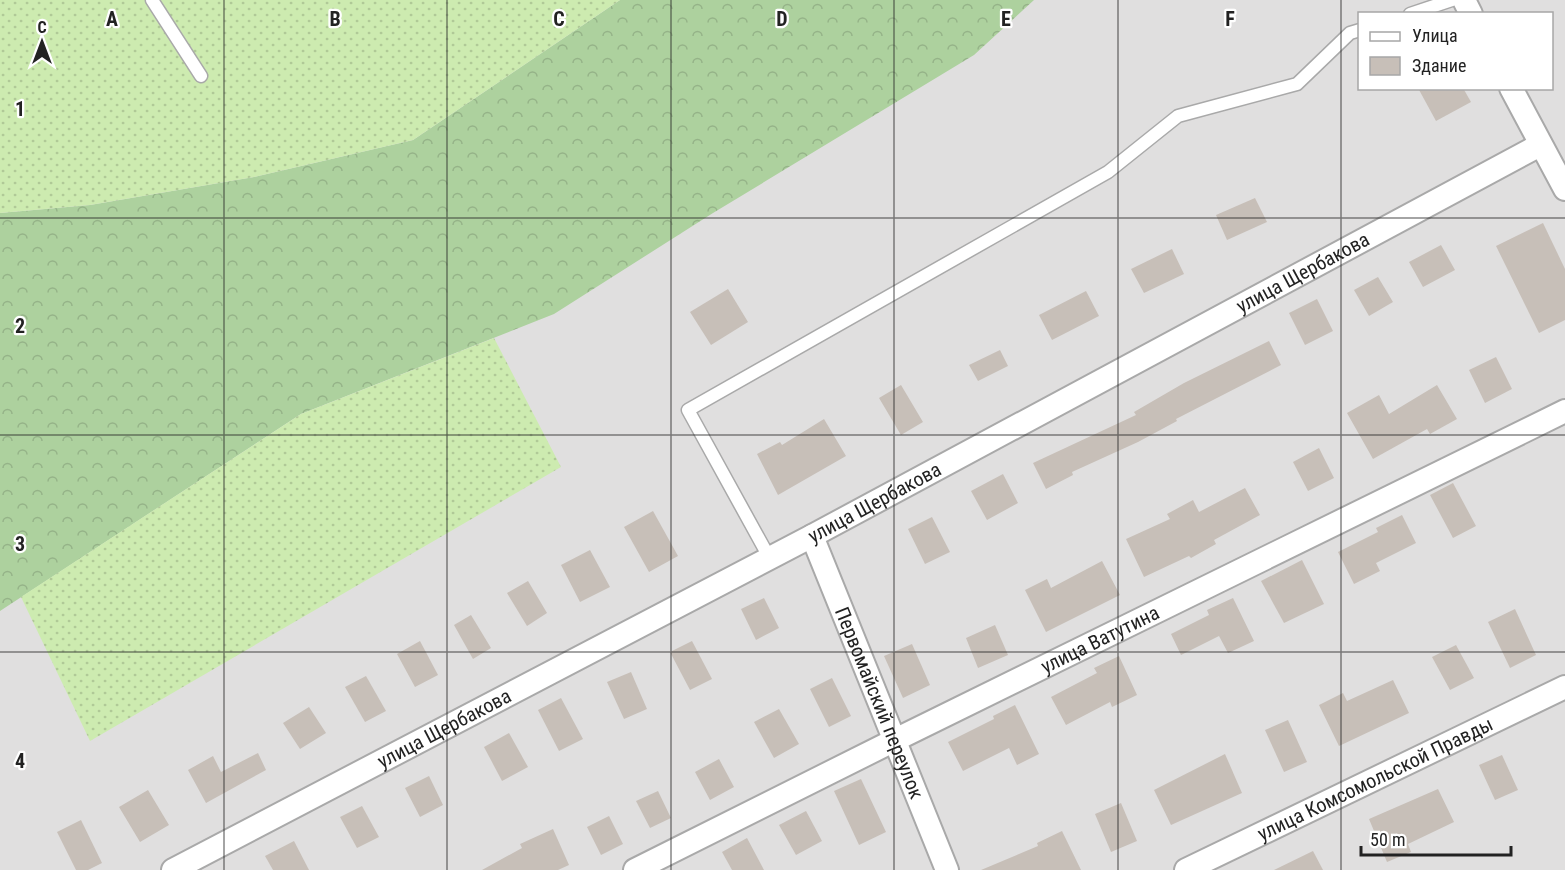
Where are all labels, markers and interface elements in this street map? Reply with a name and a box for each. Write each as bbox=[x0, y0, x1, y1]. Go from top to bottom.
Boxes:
text: A bbox=[106, 7, 118, 31]
text: B bbox=[329, 7, 341, 31]
text: C bbox=[553, 7, 565, 31]
text: D bbox=[776, 7, 788, 31]
text: E bbox=[1001, 7, 1011, 31]
text: F bbox=[1225, 7, 1235, 31]
north arrow bbox=[12, 12, 72, 72]
legend bbox=[1358, 12, 1553, 90]
text: С bbox=[37, 18, 47, 37]
text: Улица bbox=[1412, 25, 1458, 46]
text: Здание bbox=[1412, 55, 1466, 76]
text: 1 bbox=[15, 97, 25, 121]
street label: улица Щербакова bbox=[1232, 227, 1373, 318]
text: 2 bbox=[15, 314, 25, 338]
street label: улица Щербакова bbox=[804, 457, 945, 548]
text: 3 bbox=[15, 532, 25, 556]
street label: улица Ватутина bbox=[1037, 600, 1163, 679]
street label: Первомайский переулок bbox=[830, 603, 929, 803]
street label: улица Щербакова bbox=[373, 683, 515, 773]
street label: улица Комсомольской Правды bbox=[1253, 712, 1497, 846]
text: 4 bbox=[15, 749, 25, 773]
scale bar bbox=[1361, 819, 1511, 857]
text: 50 m bbox=[1370, 829, 1405, 850]

